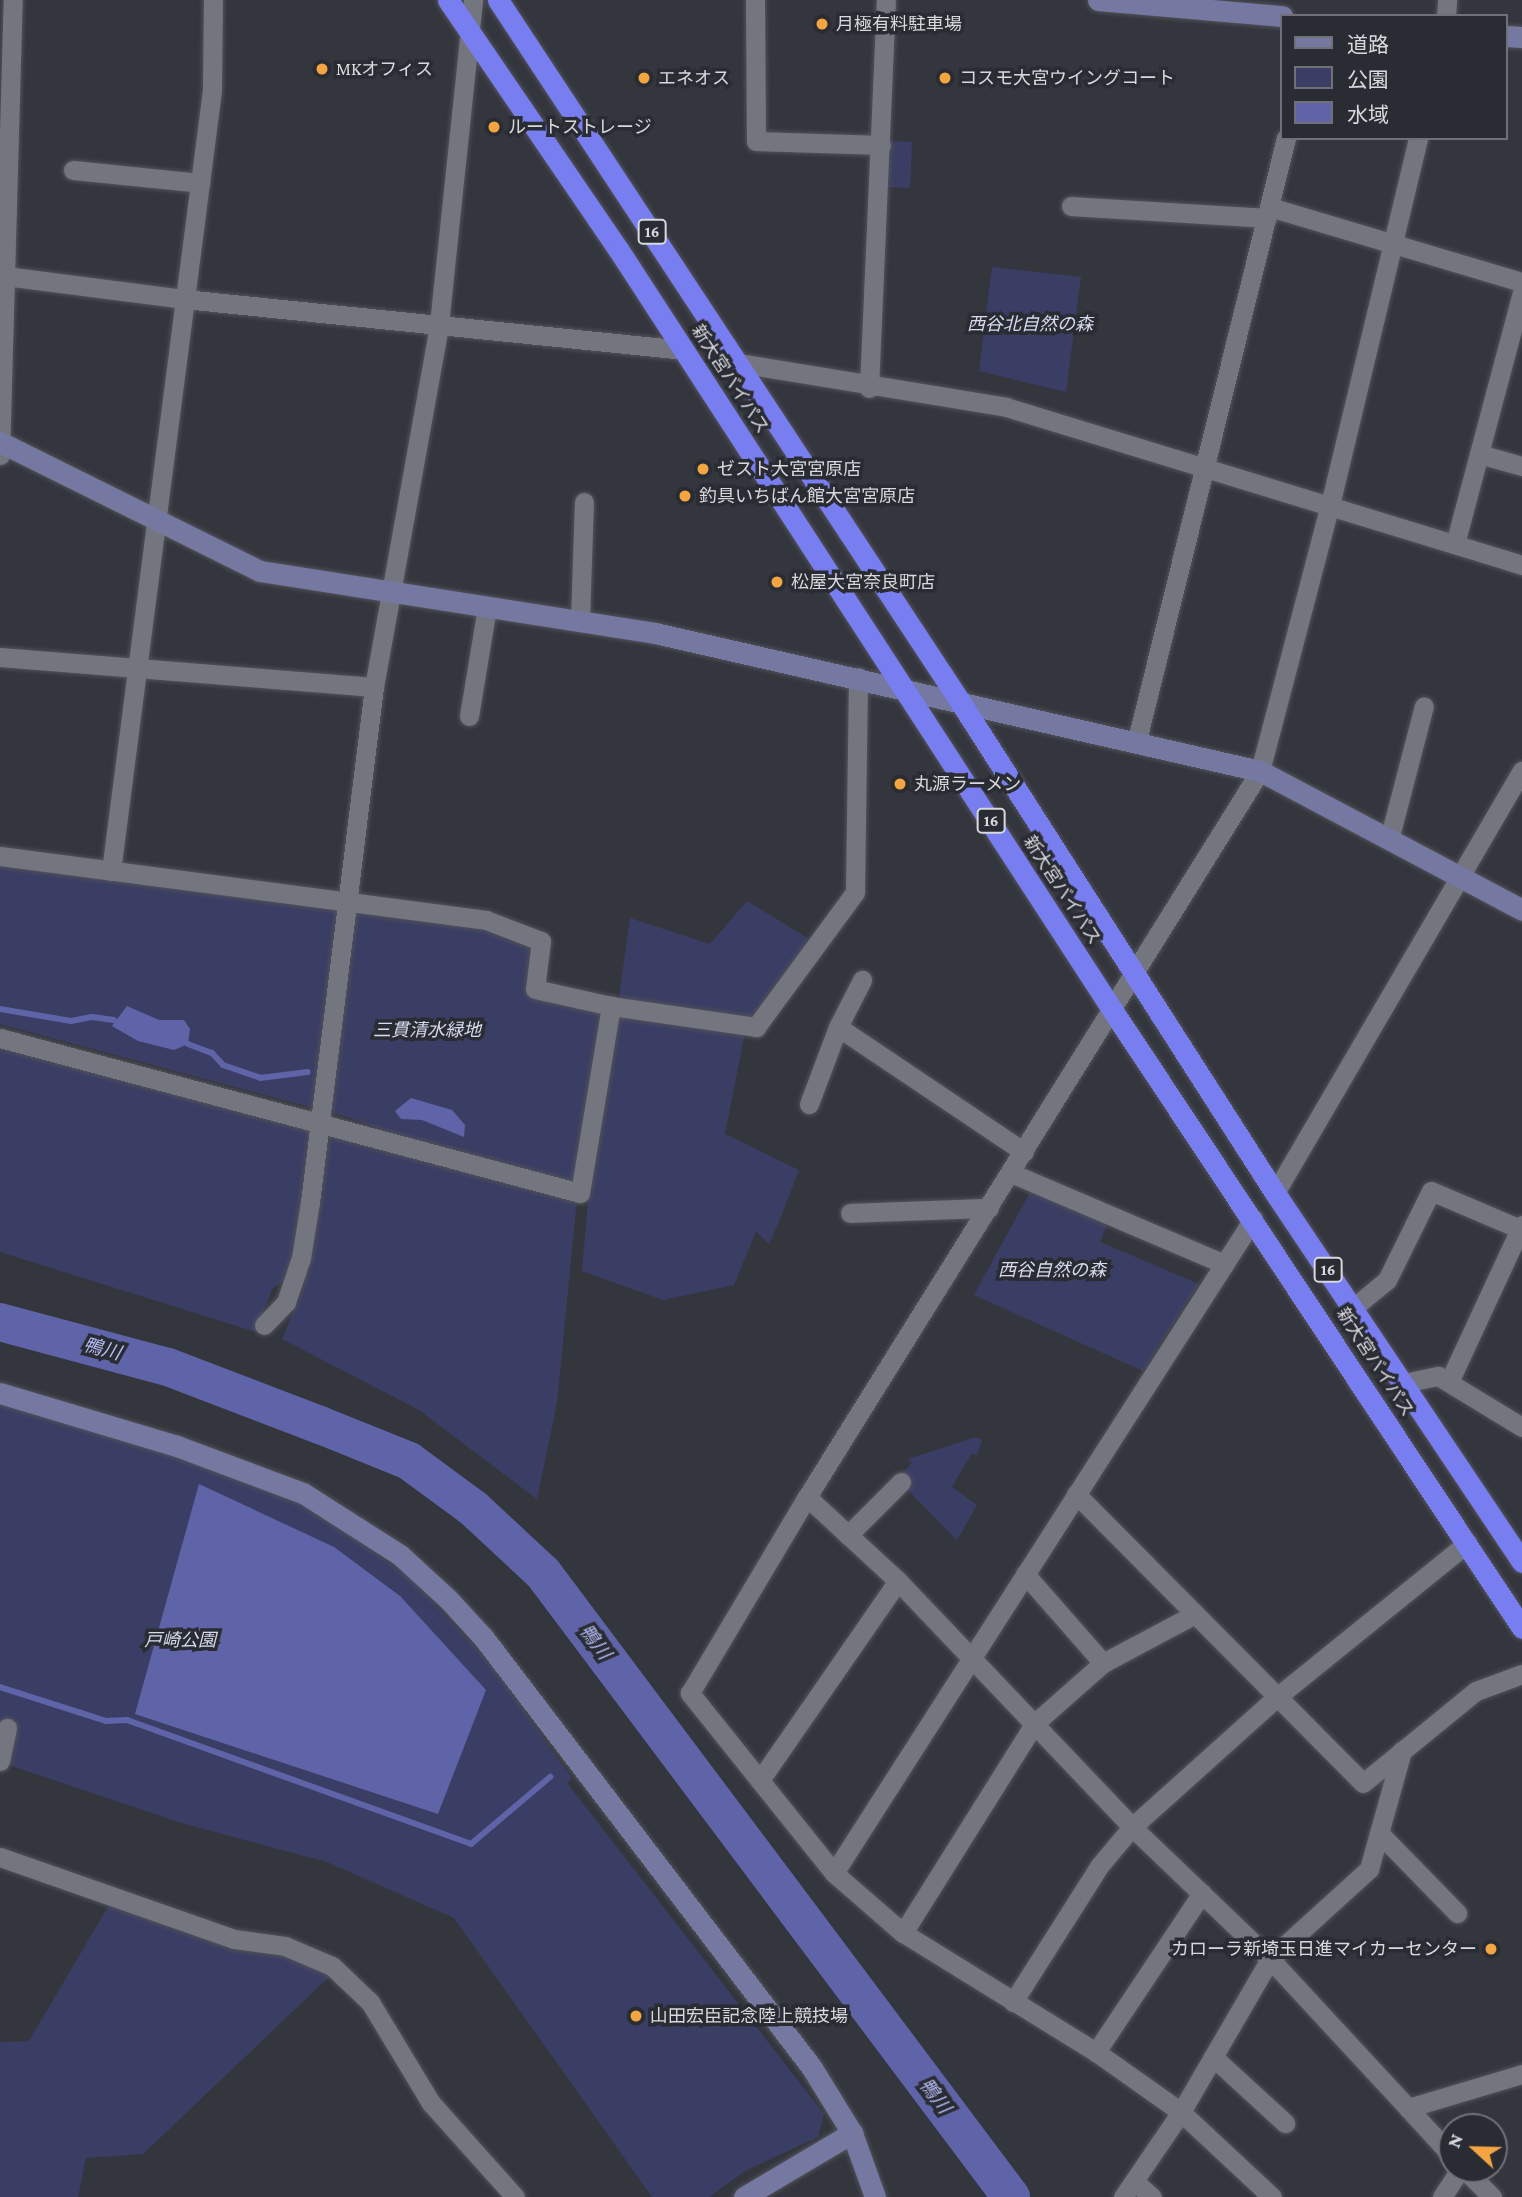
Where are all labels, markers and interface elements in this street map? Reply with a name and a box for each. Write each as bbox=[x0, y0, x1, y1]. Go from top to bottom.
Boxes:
place label: 月極有料駐車場 bbox=[836, 13, 962, 35]
legend bbox=[1280, 14, 1508, 140]
marker: 月極有料駐車場 bbox=[814, 16, 830, 32]
text: 道路 bbox=[1347, 33, 1389, 57]
place label: MKオフィス bbox=[336, 58, 433, 80]
marker: MKオフィス bbox=[314, 61, 330, 77]
place label: エネオス bbox=[658, 67, 730, 89]
place label: コスモ大宮ウイングコート bbox=[959, 67, 1175, 89]
text: 公園 bbox=[1347, 68, 1389, 92]
marker: エネオス bbox=[636, 70, 652, 86]
marker: コスモ大宮ウイングコート bbox=[937, 70, 953, 86]
text: 水域 bbox=[1347, 103, 1389, 127]
place label: ルートストレージ bbox=[508, 116, 652, 138]
marker: ルートストレージ bbox=[486, 119, 502, 135]
road number: 16 bbox=[636, 220, 668, 244]
park label: 西谷北自然の森 bbox=[967, 313, 1093, 335]
street label: 新大宮バイパス bbox=[687, 320, 773, 438]
place label: ゼスト大宮宮原店 bbox=[717, 458, 861, 480]
marker: ゼスト大宮宮原店 bbox=[695, 461, 711, 477]
place label: 釣具いちばん館大宮宮原店 bbox=[699, 485, 915, 507]
marker: 釣具いちばん館大宮宮原店 bbox=[677, 488, 693, 504]
place label: 松屋大宮奈良町店 bbox=[791, 571, 935, 593]
marker: 松屋大宮奈良町店 bbox=[769, 574, 785, 590]
place label: 丸源ラーメン bbox=[914, 773, 1022, 795]
marker: 丸源ラーメン bbox=[892, 776, 908, 792]
road number: 16 bbox=[975, 808, 1007, 834]
street label: 新大宮バイパス bbox=[1019, 831, 1105, 949]
park label: 三貫清水緑地 bbox=[373, 1019, 481, 1041]
road number: 16 bbox=[1312, 1258, 1344, 1282]
park label: 西谷自然の森 bbox=[998, 1259, 1106, 1281]
street label: 新大宮バイパス bbox=[1332, 1303, 1418, 1421]
water label: 鴨川 bbox=[81, 1333, 123, 1365]
water label: 鴨川 bbox=[574, 1620, 616, 1664]
park label: 戸崎公園 bbox=[144, 1629, 216, 1651]
place label: カローラ新埼玉日進マイカーセンター bbox=[1171, 1938, 1477, 1960]
marker: カローラ新埼玉日進マイカーセンター bbox=[1483, 1941, 1499, 1957]
place label: 山田宏臣記念陸上競技場 bbox=[650, 2005, 848, 2027]
marker: 山田宏臣記念陸上競技場 bbox=[628, 2008, 644, 2024]
water label: 鴨川 bbox=[914, 2074, 956, 2118]
north arrow bbox=[1438, 2113, 1508, 2183]
text: N bbox=[1443, 2131, 1467, 2151]

